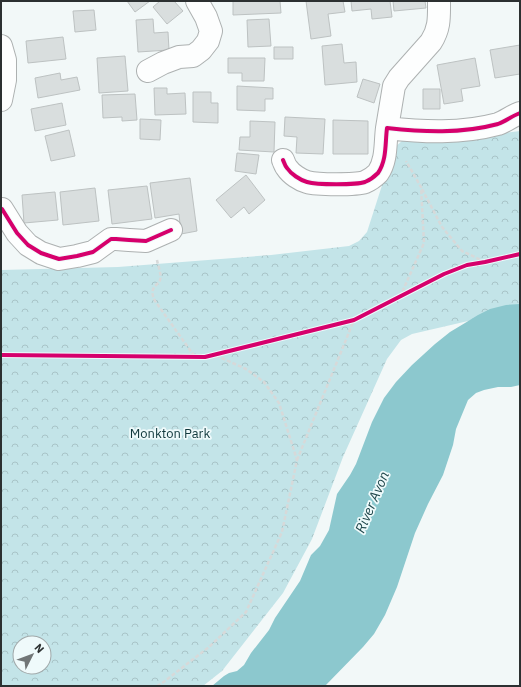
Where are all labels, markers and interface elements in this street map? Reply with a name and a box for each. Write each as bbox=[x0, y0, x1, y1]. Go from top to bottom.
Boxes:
park label: Monkton Park bbox=[130, 425, 210, 442]
water label: River Avon bbox=[351, 468, 393, 536]
north arrow bbox=[12, 635, 52, 675]
text: N bbox=[32, 641, 47, 656]

